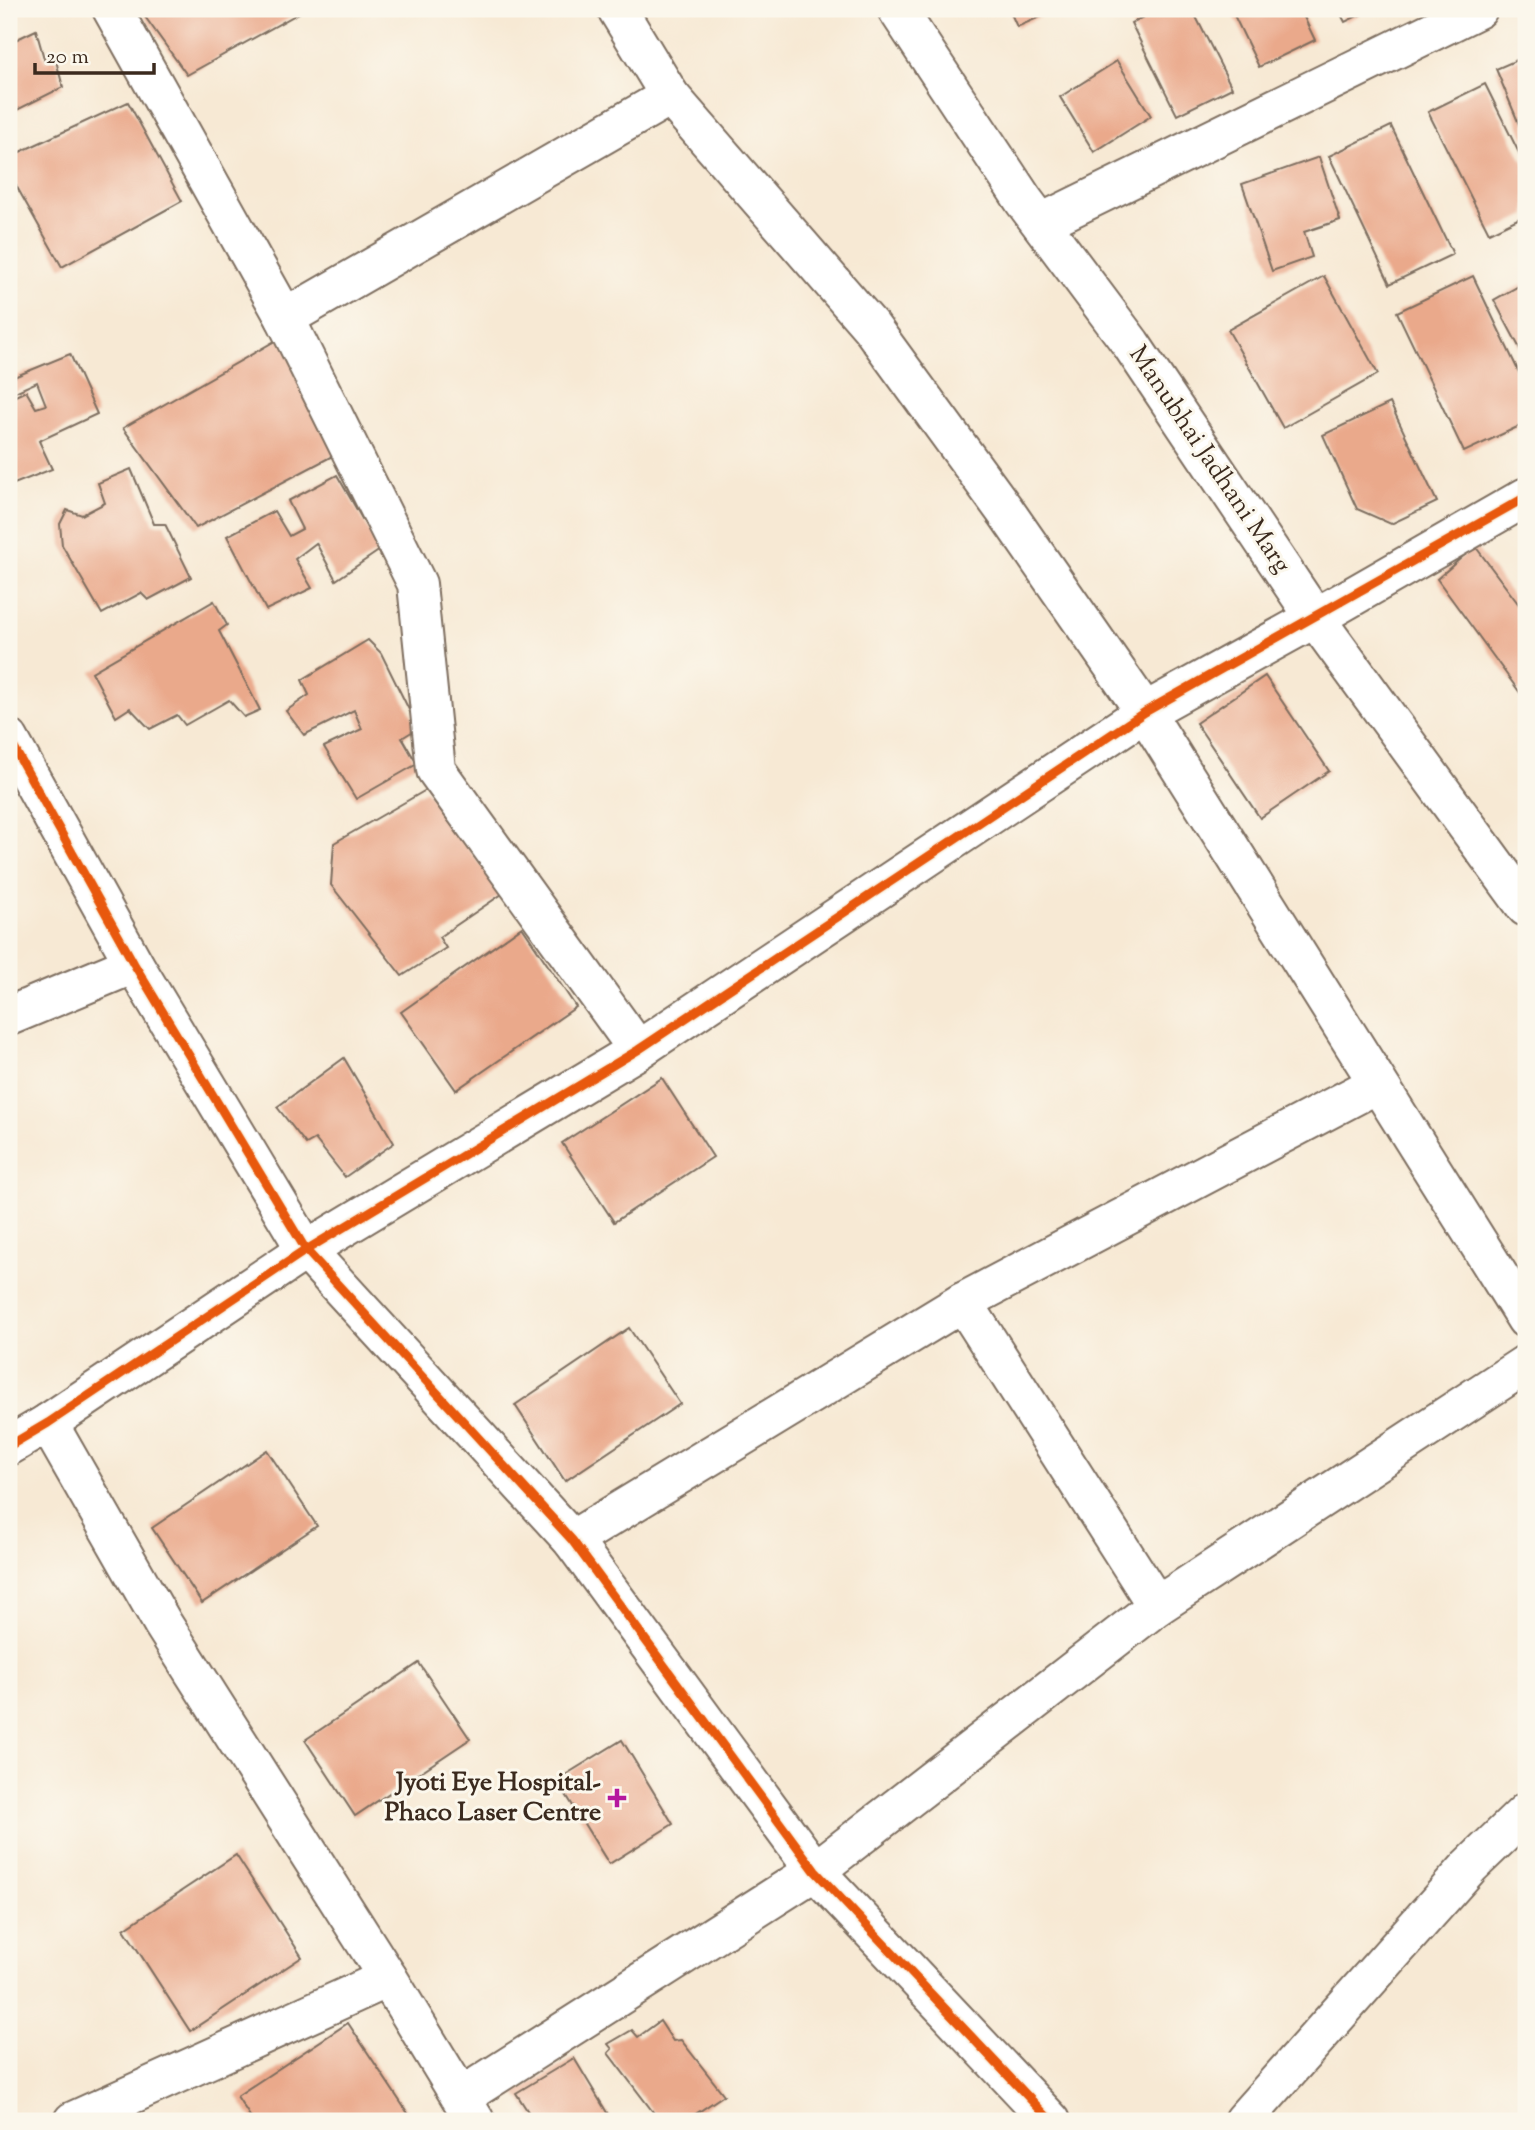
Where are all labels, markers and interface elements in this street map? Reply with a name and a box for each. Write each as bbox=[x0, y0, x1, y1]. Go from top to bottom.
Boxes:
scale bar bbox=[35, 32, 154, 76]
text: 20 m bbox=[46, 43, 89, 73]
street label: Manubhai Jadhani Marg bbox=[1119, 339, 1299, 581]
place label: Jyoti Eye Hospital- Phaco Laser Centre bbox=[384, 1765, 601, 1832]
marker: Jyoti Eye Hospital- Phaco Laser Centre bbox=[607, 1788, 627, 1808]

